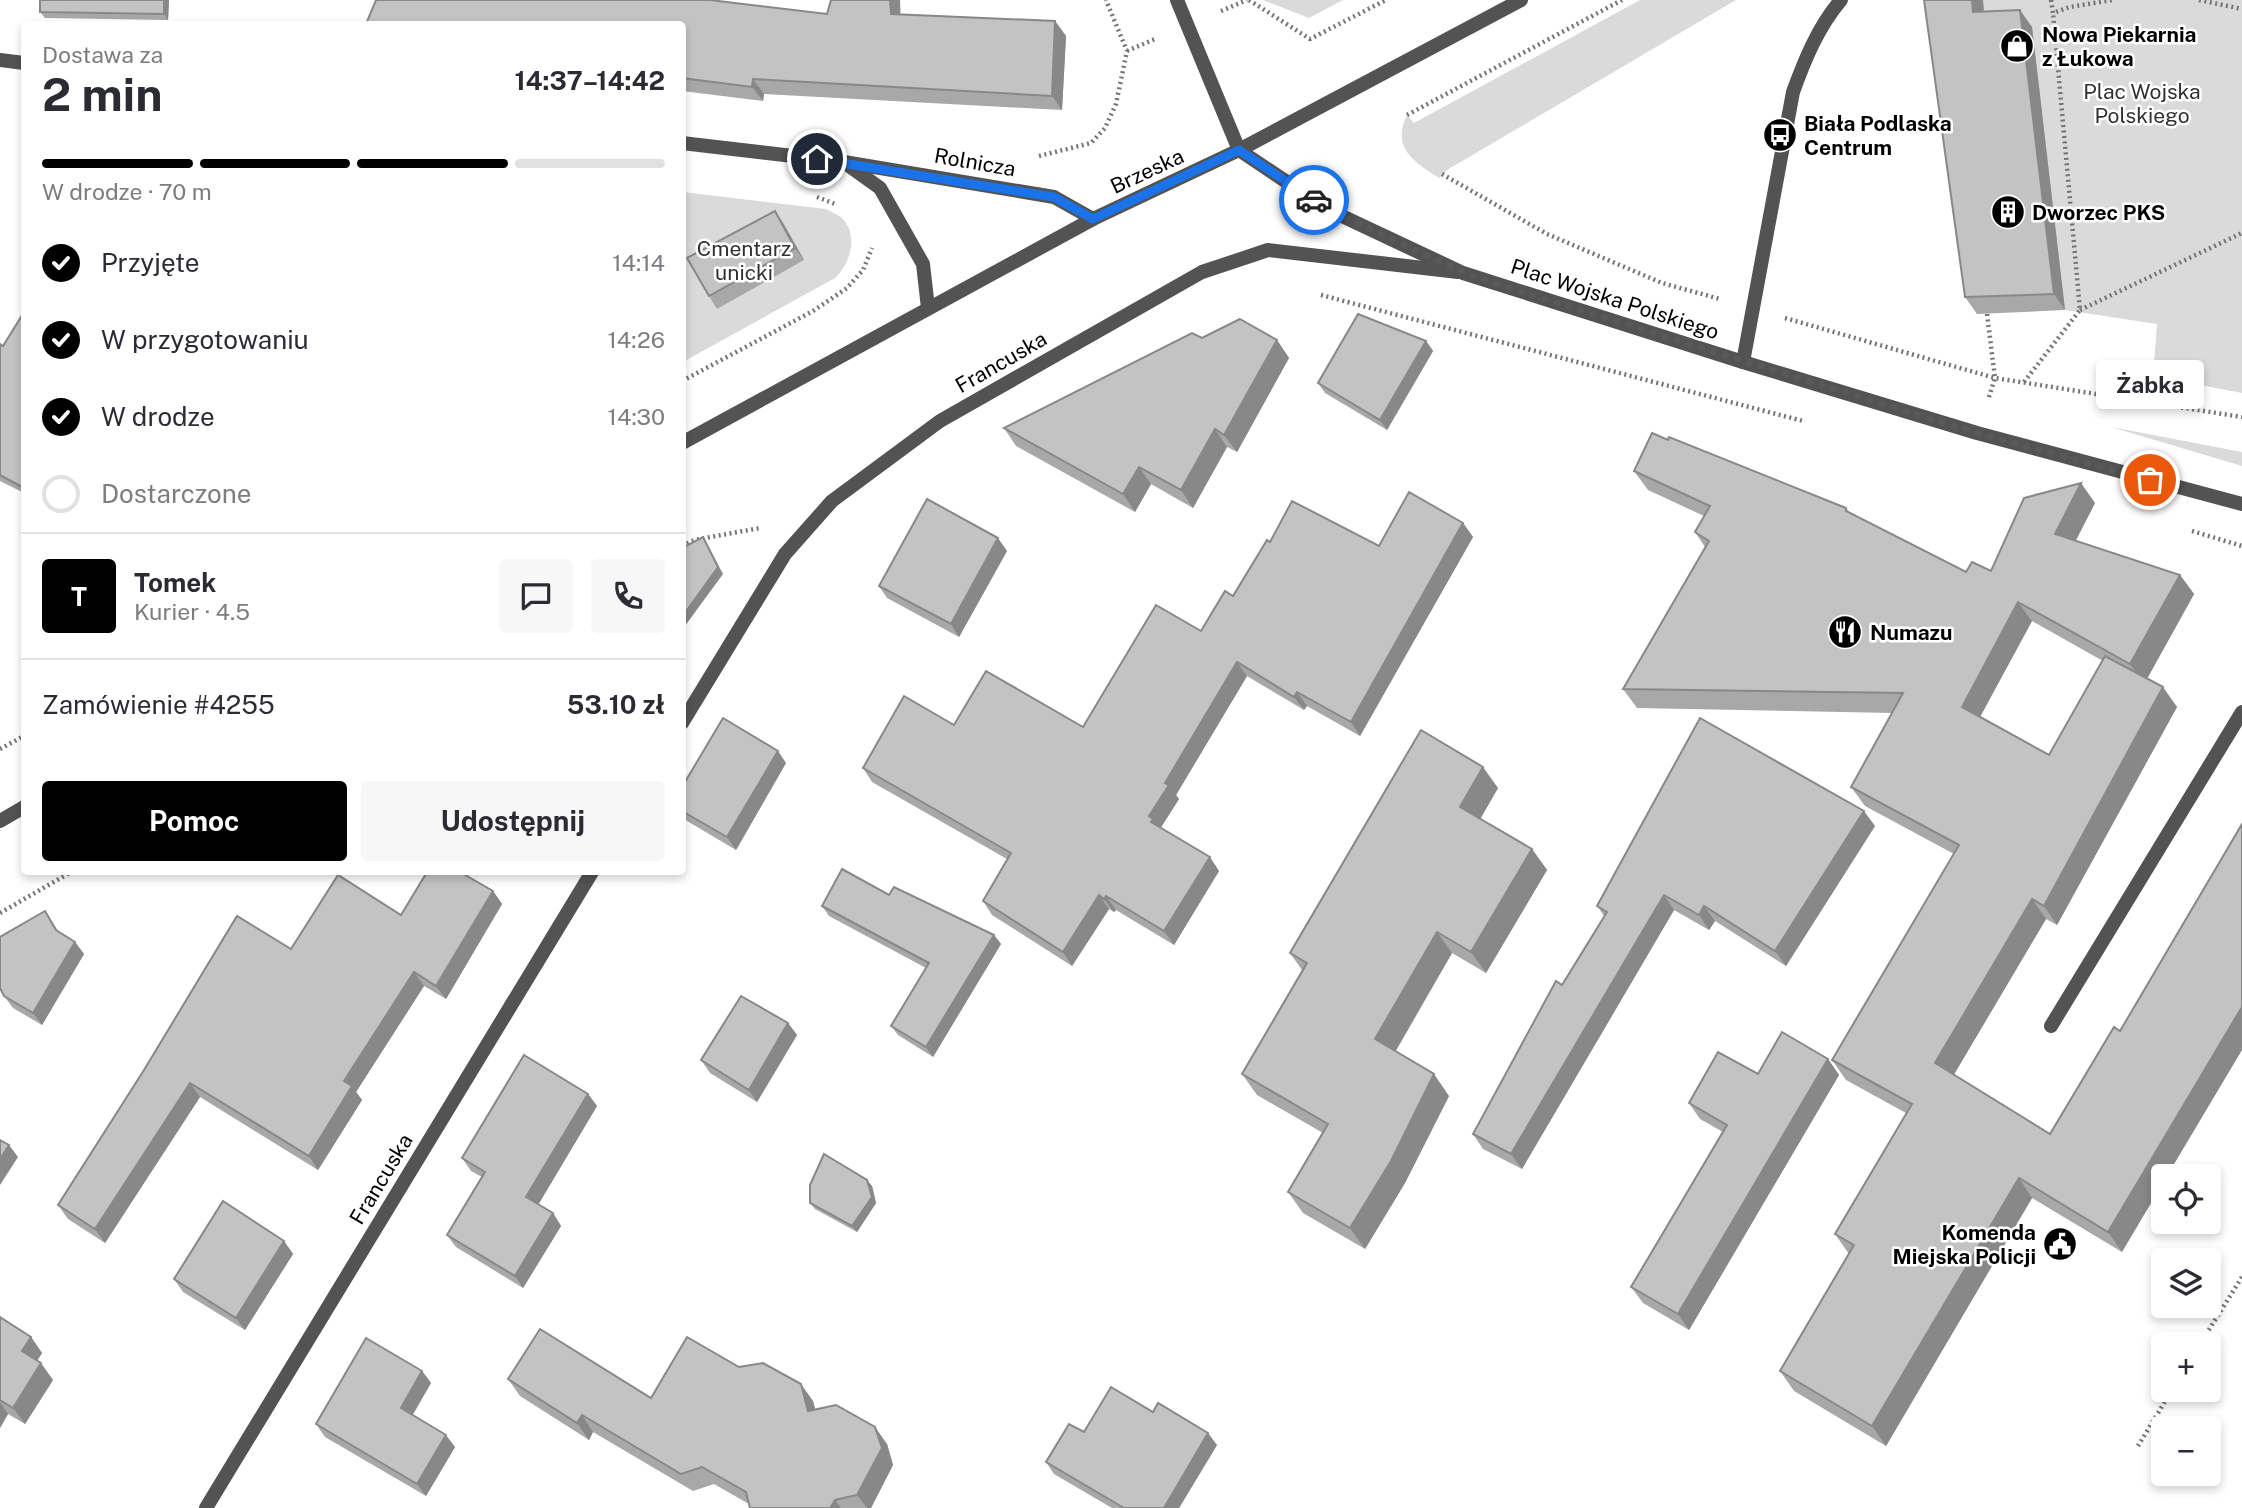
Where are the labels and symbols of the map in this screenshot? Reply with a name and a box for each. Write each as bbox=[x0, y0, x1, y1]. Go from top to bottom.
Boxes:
place label: Nowa Piekarnia z Łukowa bbox=[2042, 22, 2196, 71]
shop icon: Nowa Piekarnia z Łukowa bbox=[1998, 27, 2036, 65]
park label: Plac Wojska Polskiego bbox=[2083, 79, 2201, 128]
place label: Biała Podlaska Centrum bbox=[1804, 111, 1952, 160]
bus stop icon: Biała Podlaska Centrum bbox=[1761, 116, 1799, 154]
pin bbox=[787, 129, 847, 189]
street label: Rolnicza bbox=[932, 143, 1018, 181]
street label: Brzeska bbox=[1106, 143, 1188, 199]
courier bbox=[1279, 165, 1349, 235]
building icon: Dworzec PKS bbox=[1989, 193, 2027, 231]
place label: Dworzec PKS bbox=[2032, 200, 2165, 225]
park label: Cmentarz unicki bbox=[697, 236, 791, 285]
street label: Plac Wojska Polskiego bbox=[1508, 253, 1722, 345]
street label: Francuska bbox=[951, 326, 1051, 398]
callout: Żabka bbox=[2096, 361, 2204, 410]
pin bbox=[2120, 450, 2180, 510]
restaurant icon: Numazu bbox=[1826, 613, 1864, 651]
place label: Numazu bbox=[1870, 620, 1952, 645]
street label: Francuska bbox=[344, 1129, 418, 1229]
place label: Komenda Miejska Policji bbox=[1892, 1220, 2036, 1269]
public building icon: Komenda Miejska Policji bbox=[2041, 1225, 2079, 1263]

